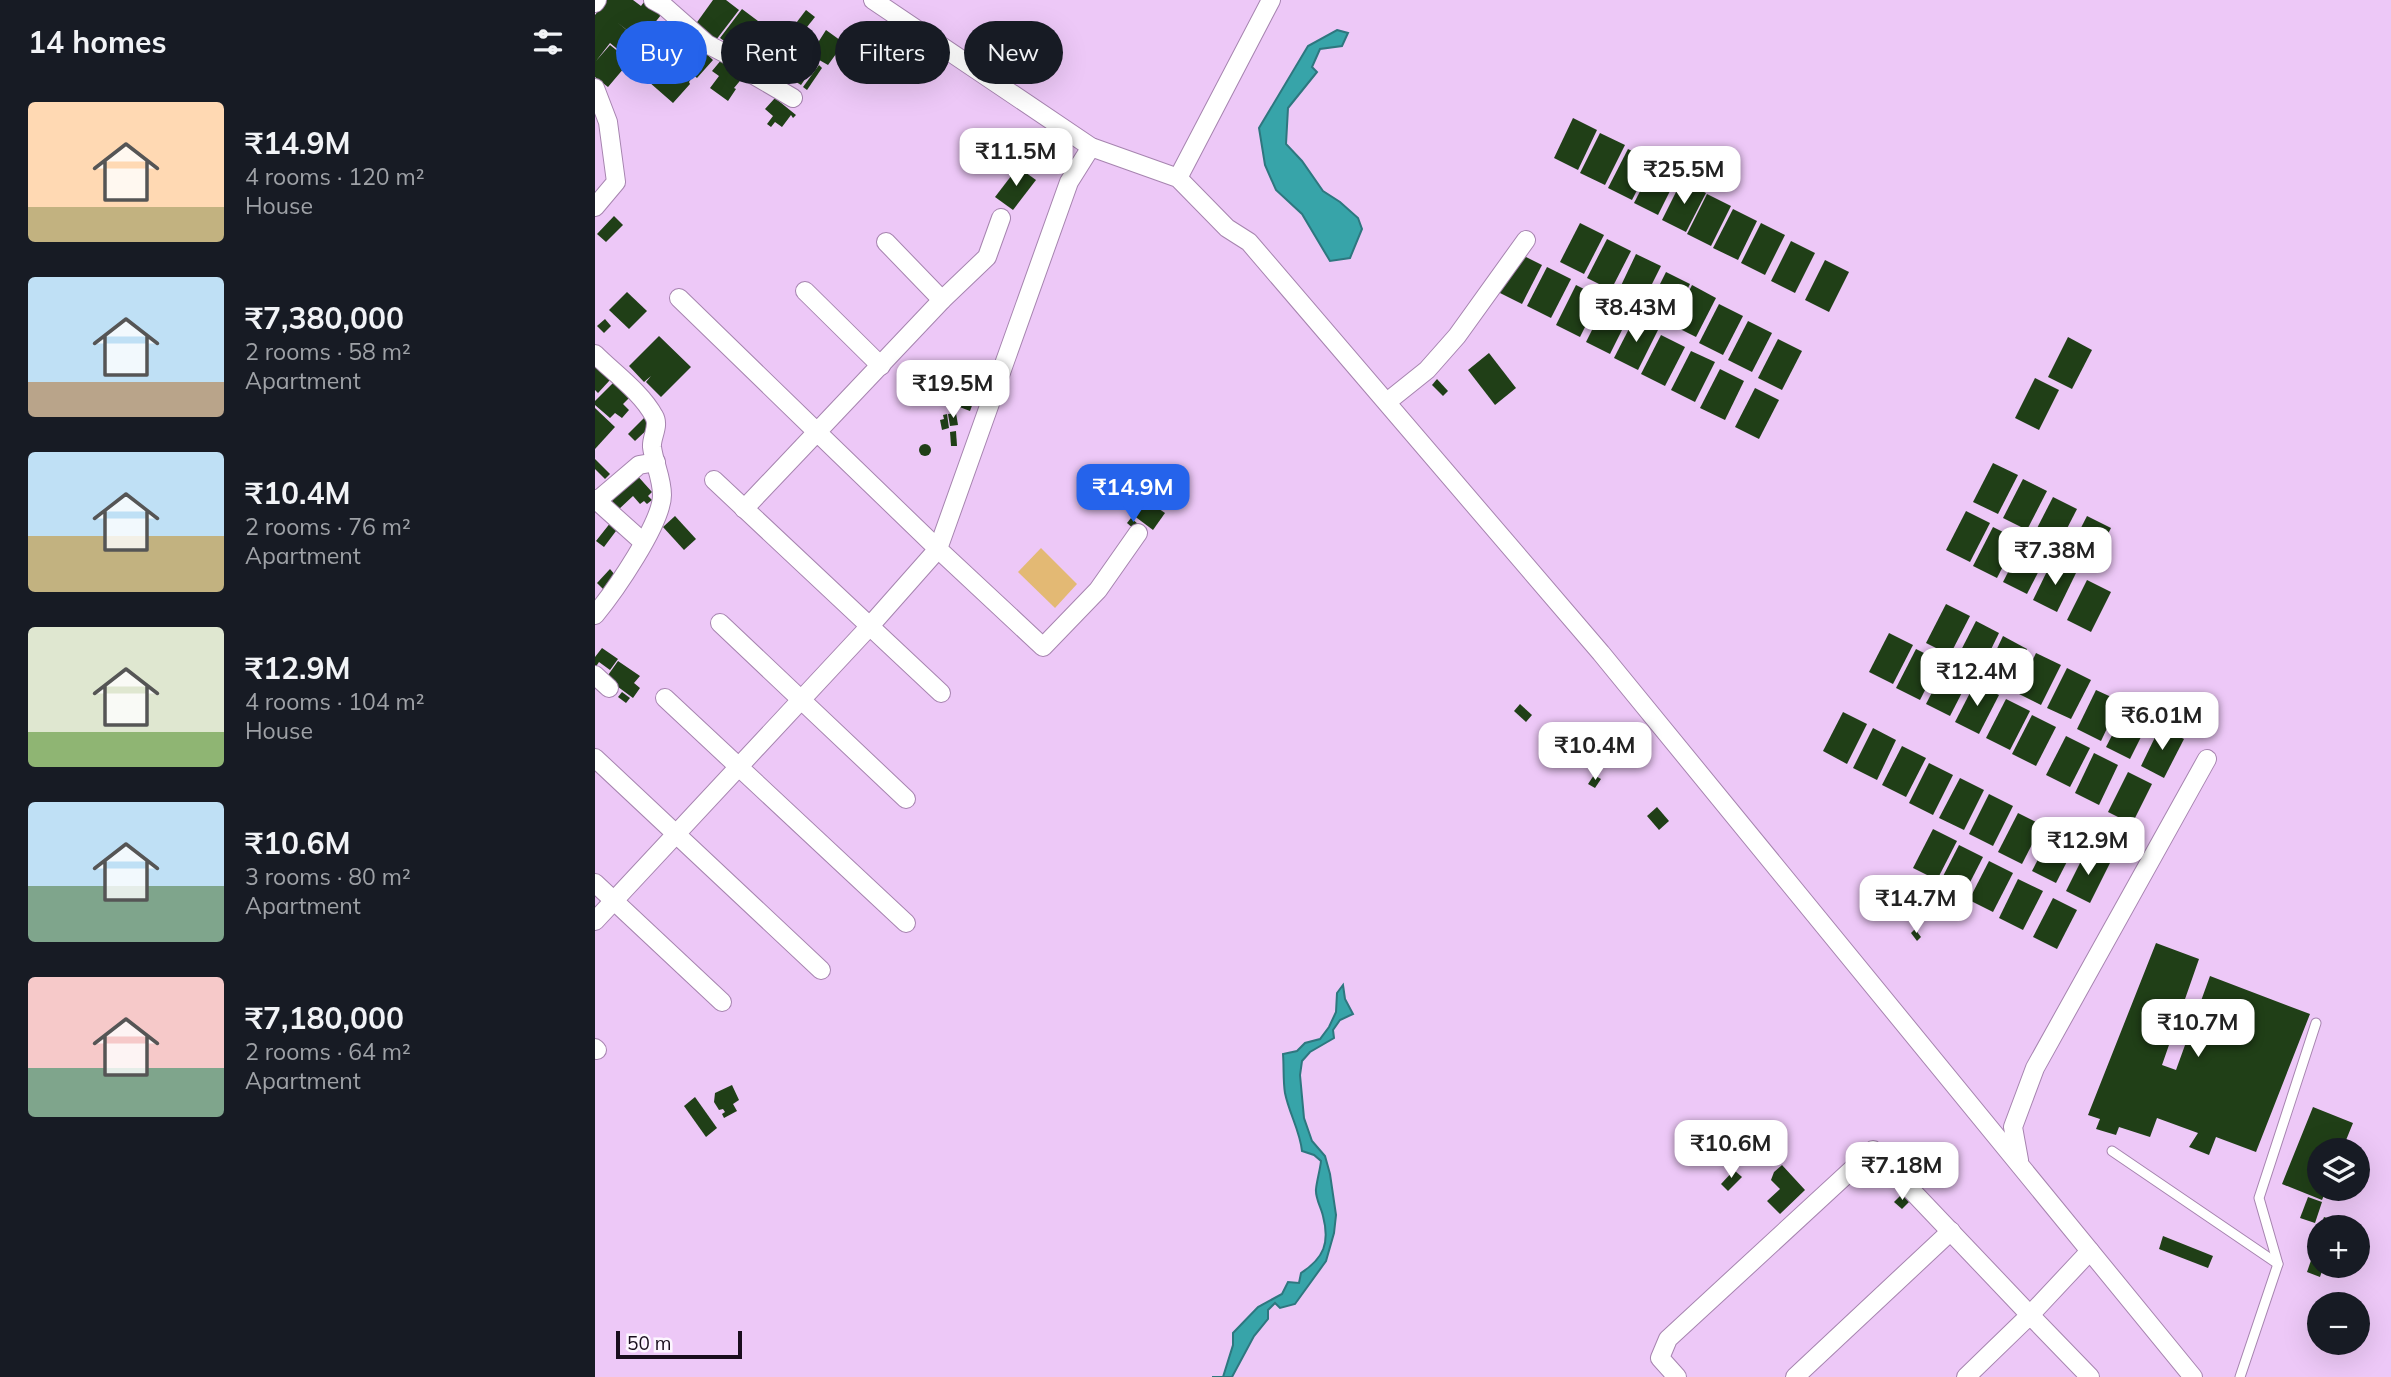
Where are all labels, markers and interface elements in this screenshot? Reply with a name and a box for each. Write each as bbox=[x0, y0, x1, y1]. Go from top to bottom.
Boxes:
chip: Buy bbox=[616, 21, 707, 84]
chip: Rent bbox=[721, 21, 821, 84]
chip: Filters bbox=[835, 21, 950, 84]
chip: New bbox=[964, 21, 1063, 84]
text: 14 homes bbox=[28, 23, 167, 61]
icon: filters bbox=[529, 23, 567, 61]
text: ₹14.9M bbox=[245, 124, 351, 162]
pin: ₹11.5M bbox=[959, 128, 1073, 188]
icon: home bbox=[84, 130, 168, 214]
text: ₹11.5M bbox=[976, 136, 1056, 165]
pin: ₹25.5M bbox=[1627, 146, 1741, 206]
text: ₹25.5M bbox=[1644, 154, 1724, 183]
text: 4 rooms · 120 m² bbox=[245, 162, 425, 191]
text: House bbox=[245, 191, 313, 220]
pin: ₹8.43M bbox=[1579, 284, 1693, 344]
text: ₹8.43M bbox=[1596, 292, 1676, 321]
text: ₹7,380,000 bbox=[245, 299, 404, 337]
icon: home bbox=[84, 305, 168, 389]
text: 2 rooms · 58 m² bbox=[245, 337, 411, 366]
pin: ₹19.5M bbox=[896, 360, 1010, 420]
text: Apartment bbox=[245, 366, 361, 395]
text: ₹19.5M bbox=[913, 368, 993, 397]
pin: ₹14.9M bbox=[1076, 464, 1190, 524]
text: ₹14.9M bbox=[1093, 472, 1173, 501]
text: ₹10.4M bbox=[245, 474, 351, 512]
icon: home bbox=[84, 480, 168, 564]
text: 2 rooms · 76 m² bbox=[245, 512, 411, 541]
pin: ₹7.38M bbox=[1998, 528, 2112, 587]
text: ₹7.38M bbox=[2015, 535, 2095, 564]
text: Apartment bbox=[245, 541, 361, 570]
pin: ₹12.4M bbox=[1920, 648, 2034, 708]
text: ₹12.9M bbox=[245, 649, 351, 687]
icon: home bbox=[84, 655, 168, 739]
text: ₹12.4M bbox=[1937, 656, 2017, 685]
text: 4 rooms · 104 m² bbox=[245, 687, 425, 716]
pin: ₹6.01M bbox=[2105, 692, 2219, 752]
text: ₹6.01M bbox=[2122, 700, 2202, 729]
text: House bbox=[245, 716, 313, 745]
pin: ₹10.4M bbox=[1538, 722, 1652, 782]
text: ₹10.4M bbox=[1555, 730, 1635, 759]
pin: ₹12.9M bbox=[2031, 818, 2145, 877]
text: ₹10.6M bbox=[245, 824, 351, 862]
text: ₹12.9M bbox=[2048, 825, 2128, 854]
icon: home bbox=[84, 830, 168, 914]
text: 3 rooms · 80 m² bbox=[245, 862, 411, 891]
pin: ₹14.7M bbox=[1859, 876, 1973, 935]
text: ₹14.7M bbox=[1876, 883, 1956, 912]
text: Apartment bbox=[245, 891, 361, 920]
text: ₹7,180,000 bbox=[245, 999, 404, 1037]
pin: ₹10.7M bbox=[2141, 1000, 2255, 1059]
icon: home bbox=[84, 1005, 168, 1089]
text: ₹10.7M bbox=[2158, 1007, 2238, 1036]
text: 2 rooms · 64 m² bbox=[245, 1037, 411, 1066]
text: Apartment bbox=[245, 1066, 361, 1095]
pin: ₹10.6M bbox=[1674, 1120, 1788, 1180]
text: ₹10.6M bbox=[1691, 1128, 1771, 1157]
map controls bbox=[2307, 1138, 2370, 1355]
button: layers bbox=[2307, 1138, 2370, 1201]
pin: ₹7.18M bbox=[1845, 1142, 1959, 1202]
text: ₹7.18M bbox=[1862, 1150, 1942, 1179]
button: + bbox=[2307, 1215, 2370, 1278]
button: − bbox=[2307, 1292, 2370, 1355]
scale bar bbox=[616, 1328, 742, 1360]
text: 50 m bbox=[627, 1331, 671, 1355]

